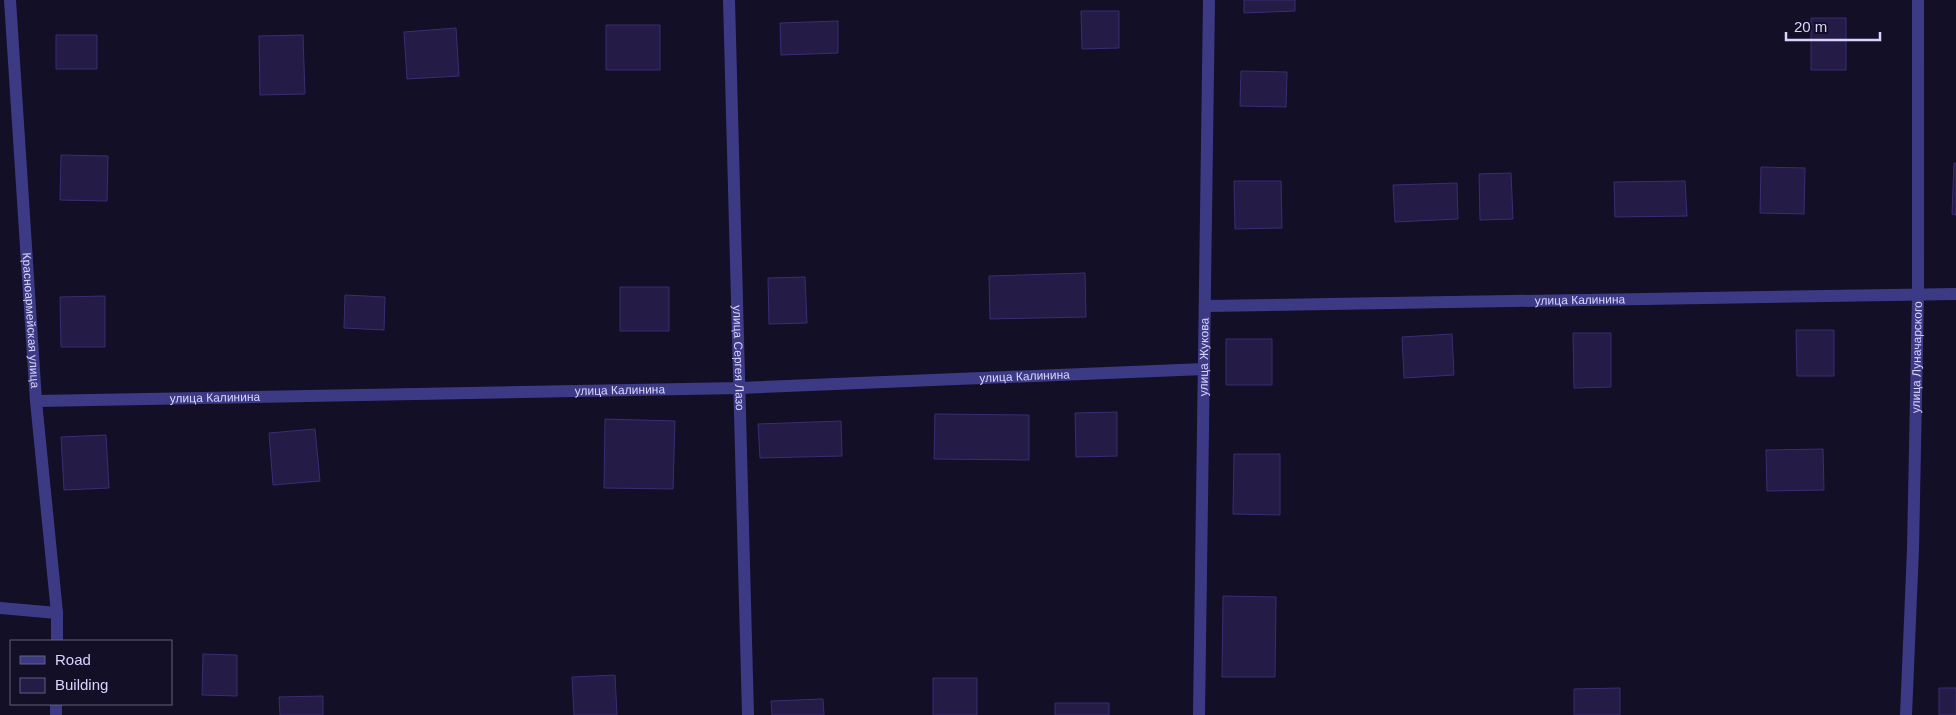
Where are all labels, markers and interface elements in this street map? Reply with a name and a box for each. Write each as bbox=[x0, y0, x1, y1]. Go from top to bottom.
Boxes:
scale bar bbox=[1786, 10, 1880, 42]
text: 20 m bbox=[1794, 18, 1827, 35]
street label: Красноармейская улица bbox=[19, 252, 42, 389]
street label: улица Калинина bbox=[1535, 292, 1626, 308]
street label: улица Луначарского bbox=[1909, 301, 1925, 413]
street label: улица Сергея Лазо bbox=[730, 305, 747, 411]
street label: улица Жукова bbox=[1196, 317, 1212, 396]
street label: улица Калинина bbox=[979, 367, 1070, 385]
street label: улица Калинина bbox=[575, 382, 666, 398]
street label: улица Калинина bbox=[170, 390, 261, 406]
legend bbox=[10, 640, 172, 705]
text: Road bbox=[55, 651, 91, 668]
text: Building bbox=[55, 676, 108, 693]

